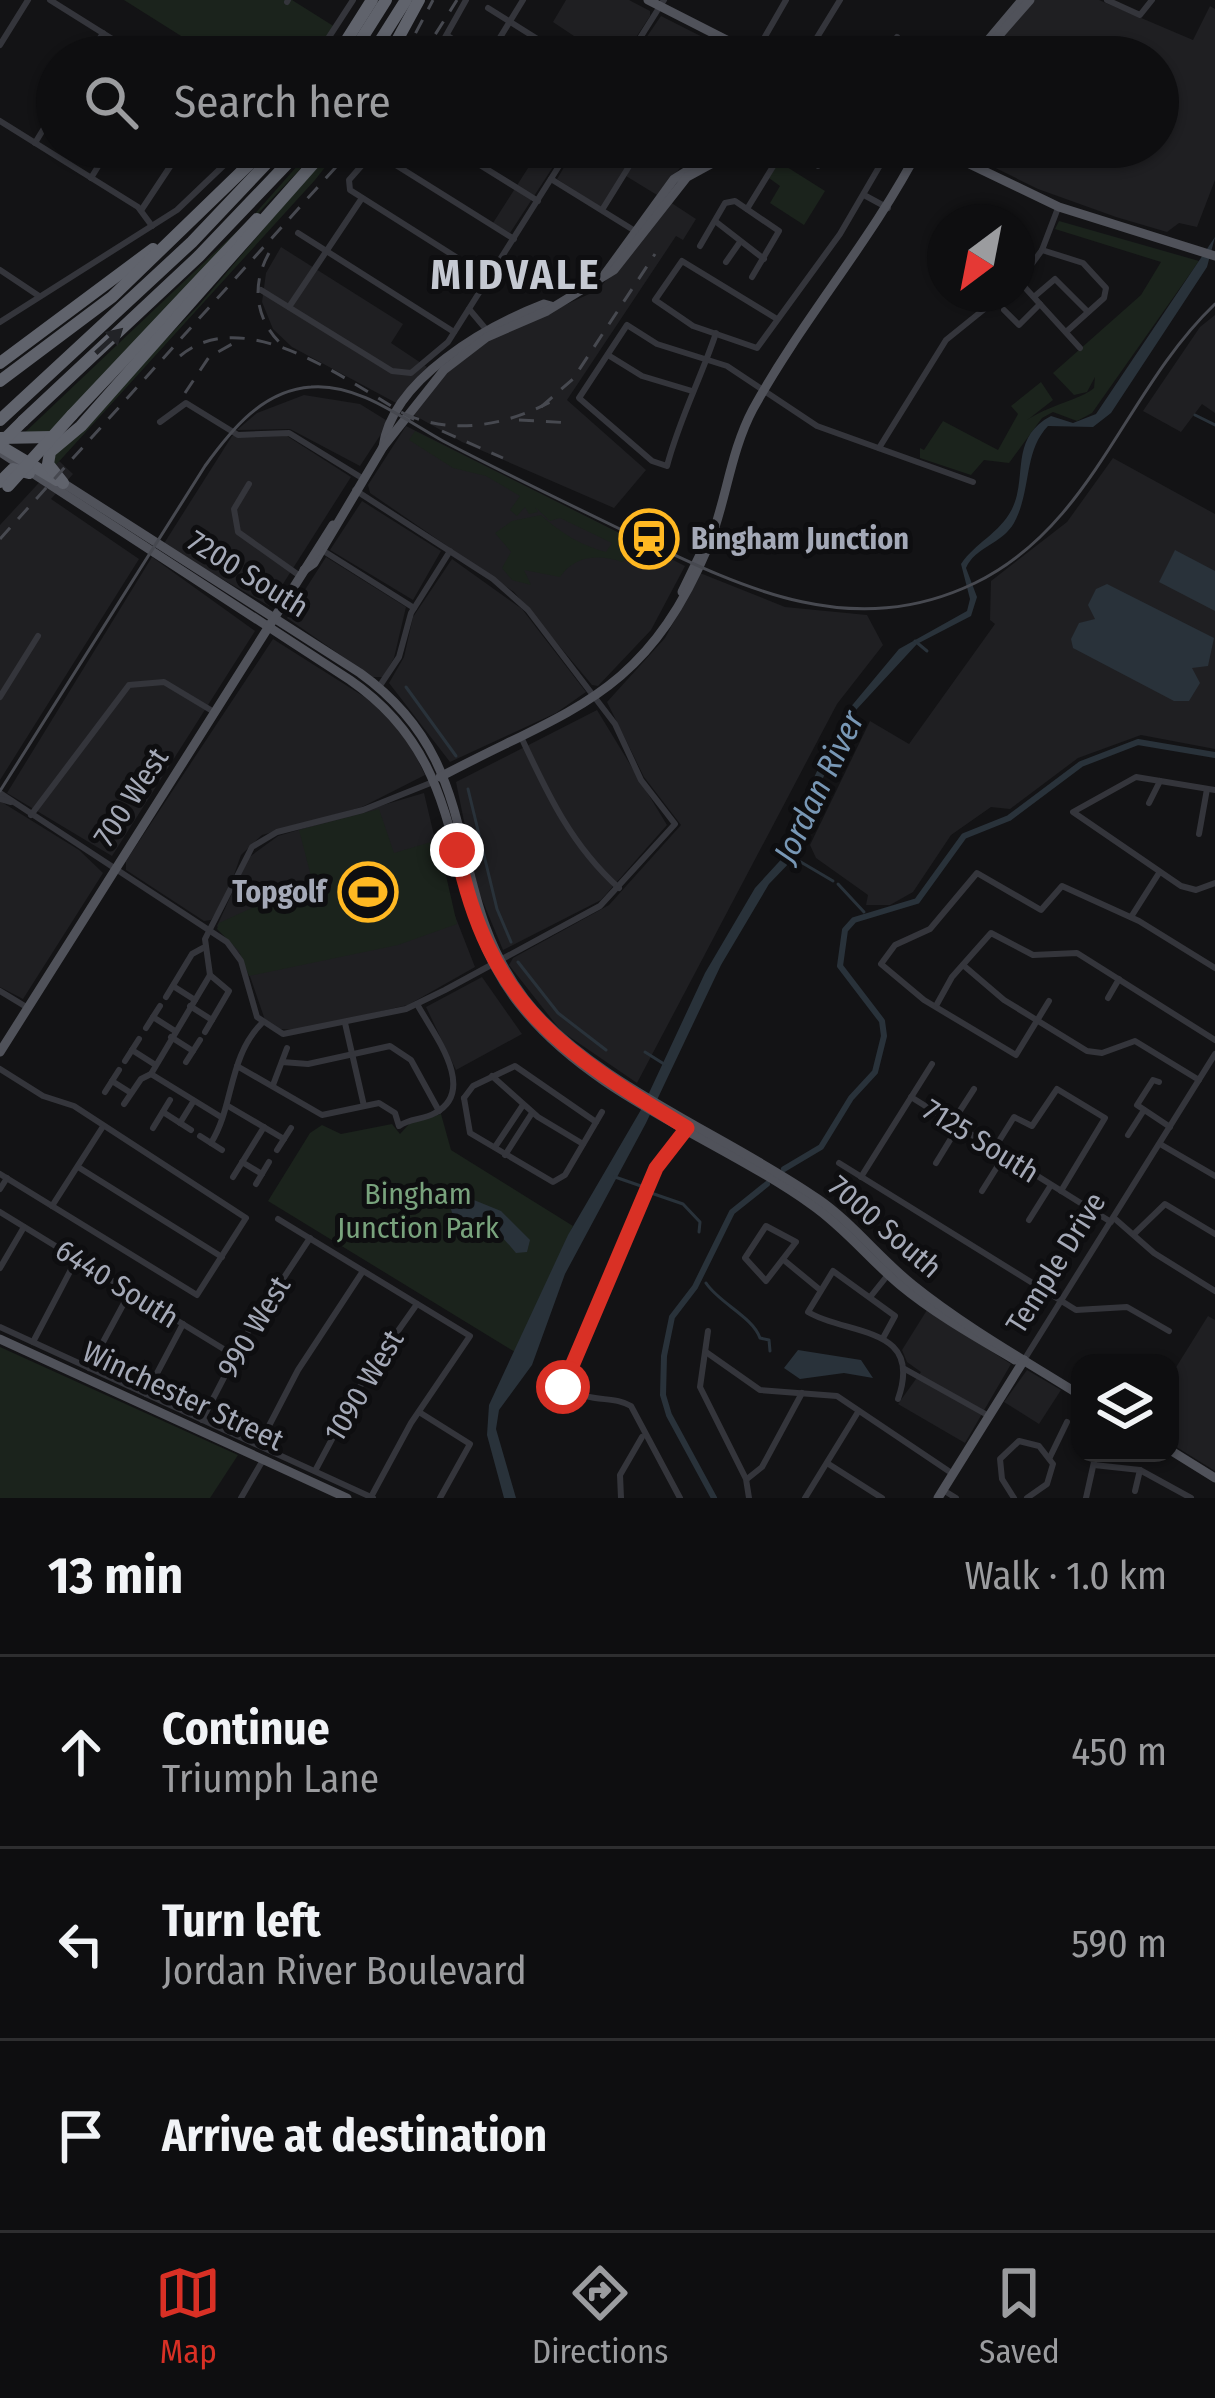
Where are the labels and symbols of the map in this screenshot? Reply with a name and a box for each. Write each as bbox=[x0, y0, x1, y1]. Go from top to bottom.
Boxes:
north arrow bbox=[927, 204, 1035, 312]
district label: MIDVALE bbox=[431, 250, 601, 300]
one-way arrow bbox=[94, 328, 123, 356]
station icon: Bingham Junction bbox=[618, 508, 680, 570]
place label: Bingham Junction bbox=[691, 521, 909, 557]
street label: 7200 South bbox=[181, 523, 315, 625]
water label: Jordan River bbox=[764, 703, 874, 871]
street label: 700 West bbox=[86, 741, 176, 853]
route end bbox=[430, 823, 484, 877]
sports icon: Topgolf bbox=[337, 861, 399, 923]
place label: Topgolf bbox=[232, 874, 328, 910]
street label: 7125 South bbox=[917, 1091, 1045, 1191]
street label: 7000 South bbox=[821, 1168, 949, 1286]
park label: Bingham Junction Park bbox=[337, 1176, 499, 1246]
street label: Temple Drive bbox=[999, 1186, 1113, 1340]
street label: 6440 South bbox=[49, 1232, 185, 1336]
street label: 990 West bbox=[210, 1270, 298, 1384]
street label: 1090 West bbox=[317, 1323, 411, 1448]
street label: Winchester Street bbox=[77, 1334, 289, 1458]
route start bbox=[536, 1360, 590, 1414]

